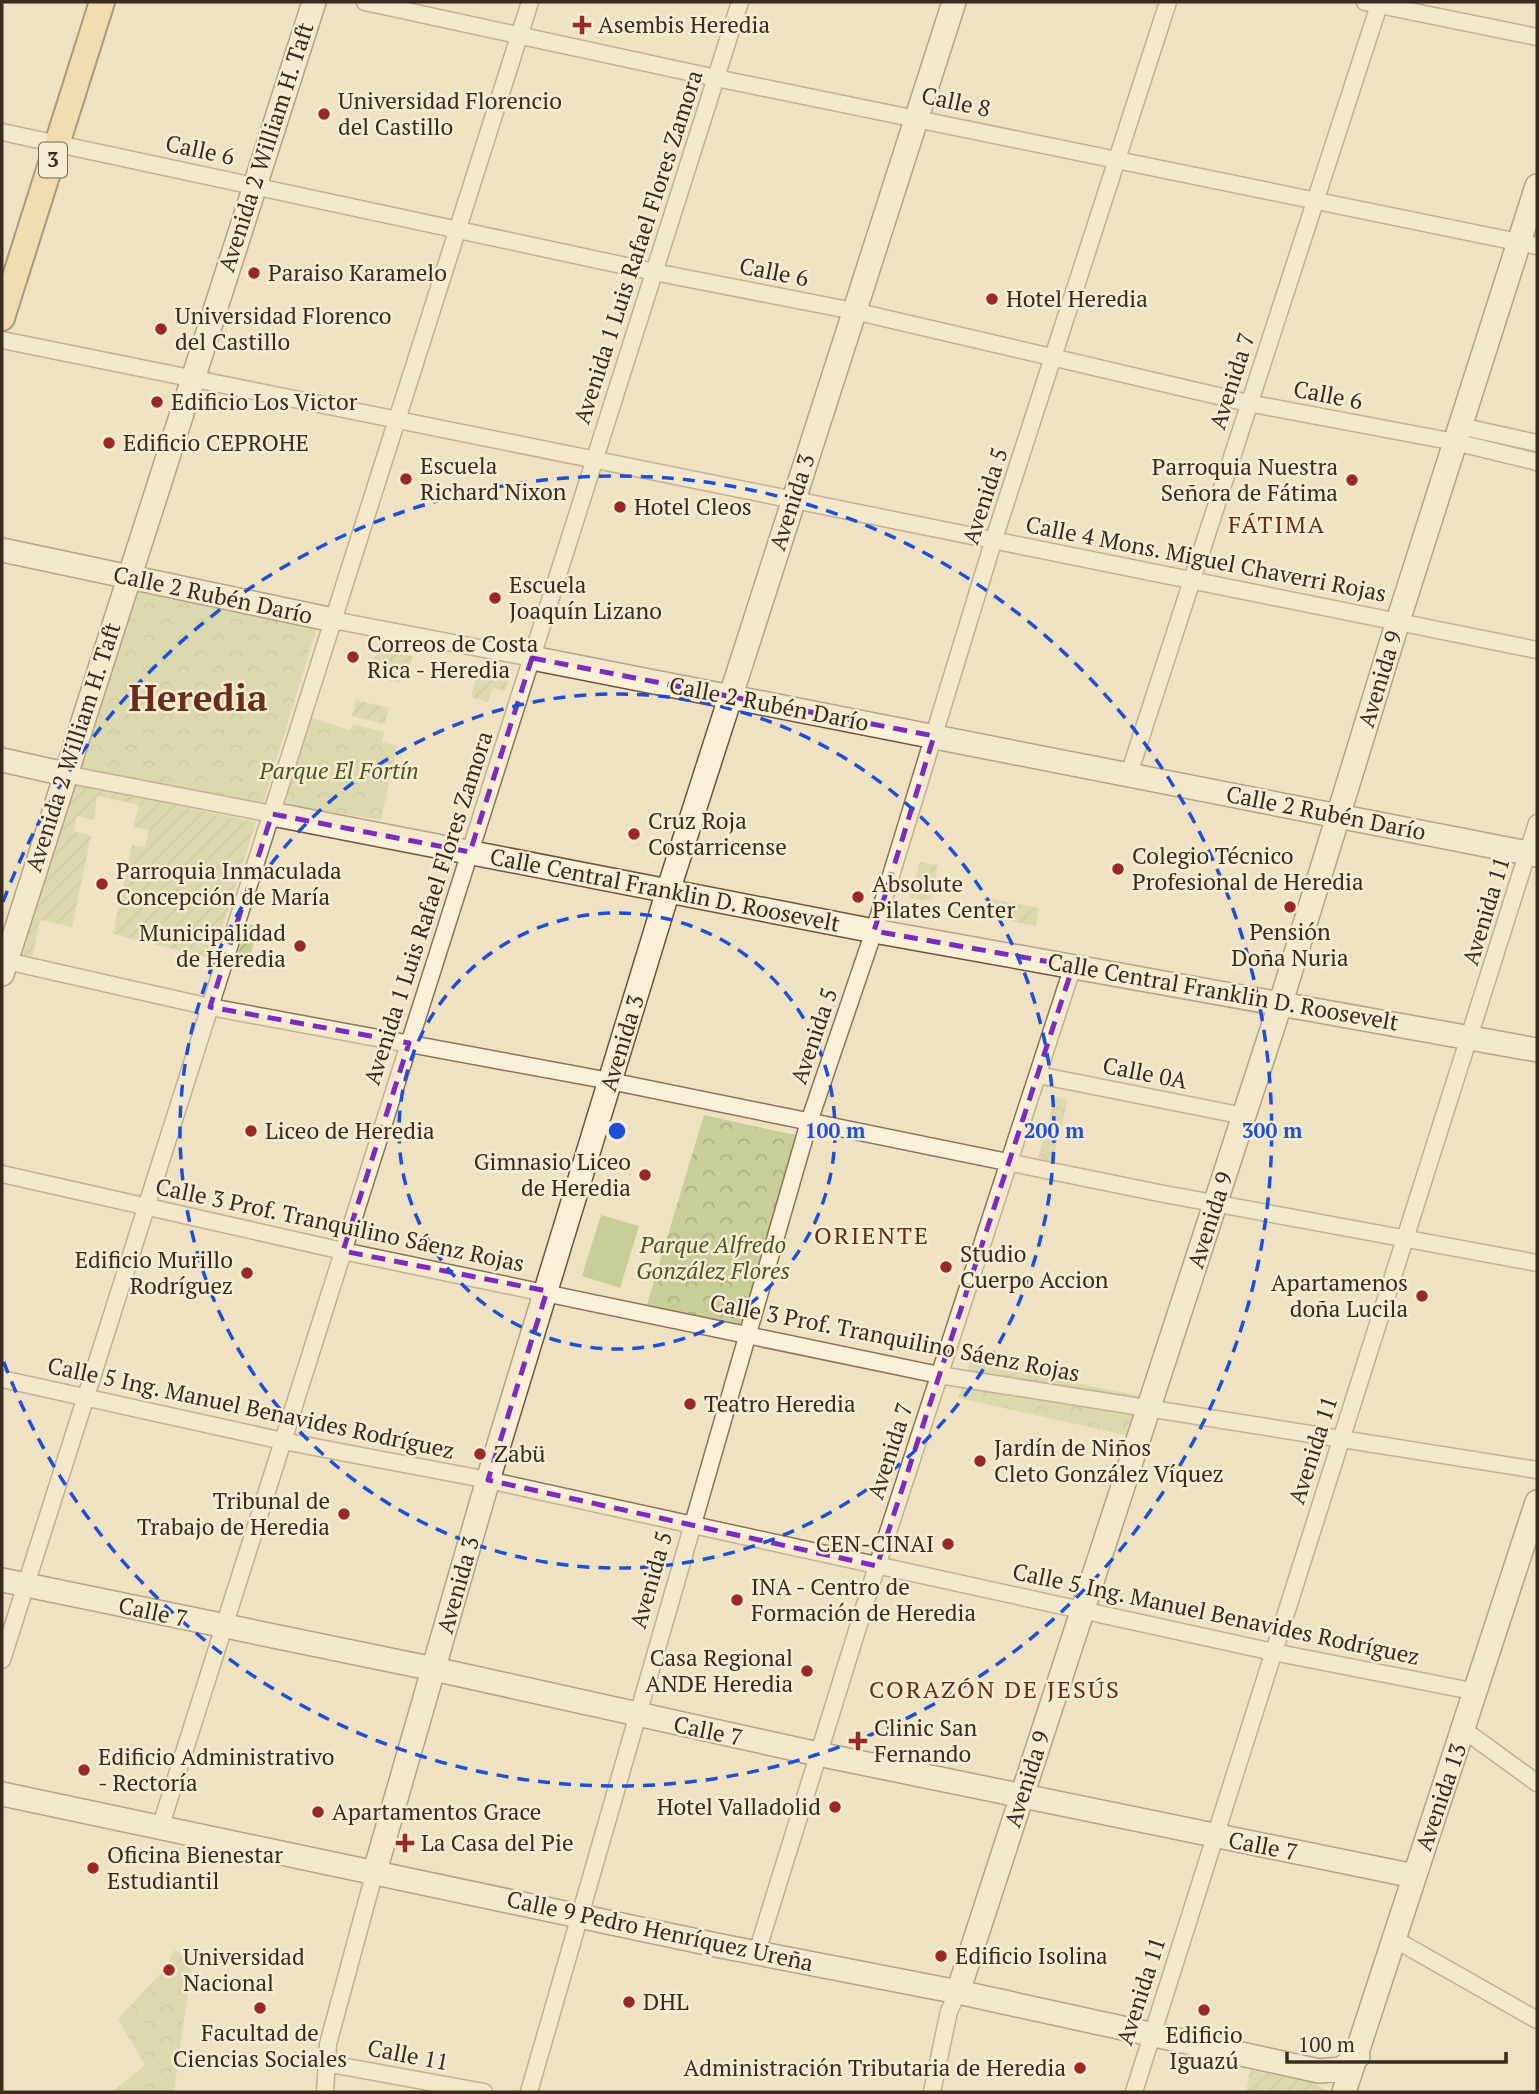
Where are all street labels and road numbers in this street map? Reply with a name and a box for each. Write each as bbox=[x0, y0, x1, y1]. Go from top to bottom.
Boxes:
street label: Avenida 2 William H. Taft bbox=[211, 18, 321, 276]
street label: Avenida 1 Luis Rafael Flores Zamora bbox=[566, 66, 710, 428]
street label: Calle 8 bbox=[919, 79, 993, 124]
street label: Calle 6 bbox=[163, 127, 237, 172]
road number: 3 bbox=[39, 142, 67, 178]
street label: Calle 6 bbox=[737, 250, 811, 293]
street label: Avenida 7 bbox=[1201, 329, 1262, 433]
street label: Calle 6 bbox=[1291, 373, 1365, 416]
street label: Avenida 5 bbox=[954, 444, 1015, 548]
street label: Avenida 3 bbox=[761, 450, 822, 554]
street label: Calle 4 Mons. Miguel Chaverri Rojas bbox=[1023, 508, 1389, 609]
street label: Calle 2 Rubén Darío bbox=[111, 558, 316, 631]
street label: Avenida 2 William H. Taft bbox=[18, 618, 128, 876]
street label: Avenida 9 bbox=[1350, 627, 1409, 731]
street label: Calle 2 Rubén Darío bbox=[667, 669, 872, 738]
street label: Avenida 1 Luis Rafael Flores Zamora bbox=[356, 727, 500, 1089]
street label: Calle 2 Rubén Darío bbox=[1224, 778, 1429, 847]
street label: Calle Central Franklin D. Roosevelt bbox=[487, 840, 843, 939]
street label: Avenida 11 bbox=[1454, 853, 1517, 969]
street label: Calle Central Franklin D. Roosevelt bbox=[1045, 945, 1401, 1038]
street label: Avenida 5 bbox=[783, 984, 844, 1088]
street label: Avenida 3 bbox=[592, 991, 651, 1095]
street label: Calle 0A bbox=[1100, 1049, 1190, 1096]
street label: Avenida 9 bbox=[1179, 1168, 1240, 1272]
street label: Calle 3 Prof. Tranquilino Sáenz Rojas bbox=[153, 1170, 527, 1279]
street label: Calle 3 Prof. Tranquilino Sáenz Rojas bbox=[707, 1286, 1083, 1389]
street label: Calle 5 Ing. Manuel Benavides Rodríguez bbox=[45, 1349, 458, 1466]
street label: Avenida 11 bbox=[1280, 1392, 1345, 1508]
street label: Avenida 7 bbox=[859, 1399, 920, 1503]
street label: Avenida 5 bbox=[622, 1528, 679, 1632]
street label: Avenida 3 bbox=[429, 1533, 486, 1637]
street label: Calle 5 Ing. Manuel Benavides Rodríguez bbox=[1010, 1555, 1423, 1672]
street label: Calle 7 bbox=[116, 1589, 190, 1634]
street label: Calle 7 bbox=[671, 1708, 745, 1753]
street label: Avenida 9 bbox=[996, 1727, 1057, 1831]
street label: Avenida 13 bbox=[1408, 1739, 1473, 1855]
street label: Calle 7 bbox=[1226, 1824, 1300, 1867]
street label: Calle 9 Pedro Henríquez Ureña bbox=[504, 1883, 817, 1978]
street label: Avenida 11 bbox=[1108, 1933, 1173, 2049]
street label: Calle 11 bbox=[365, 2031, 451, 2078]

